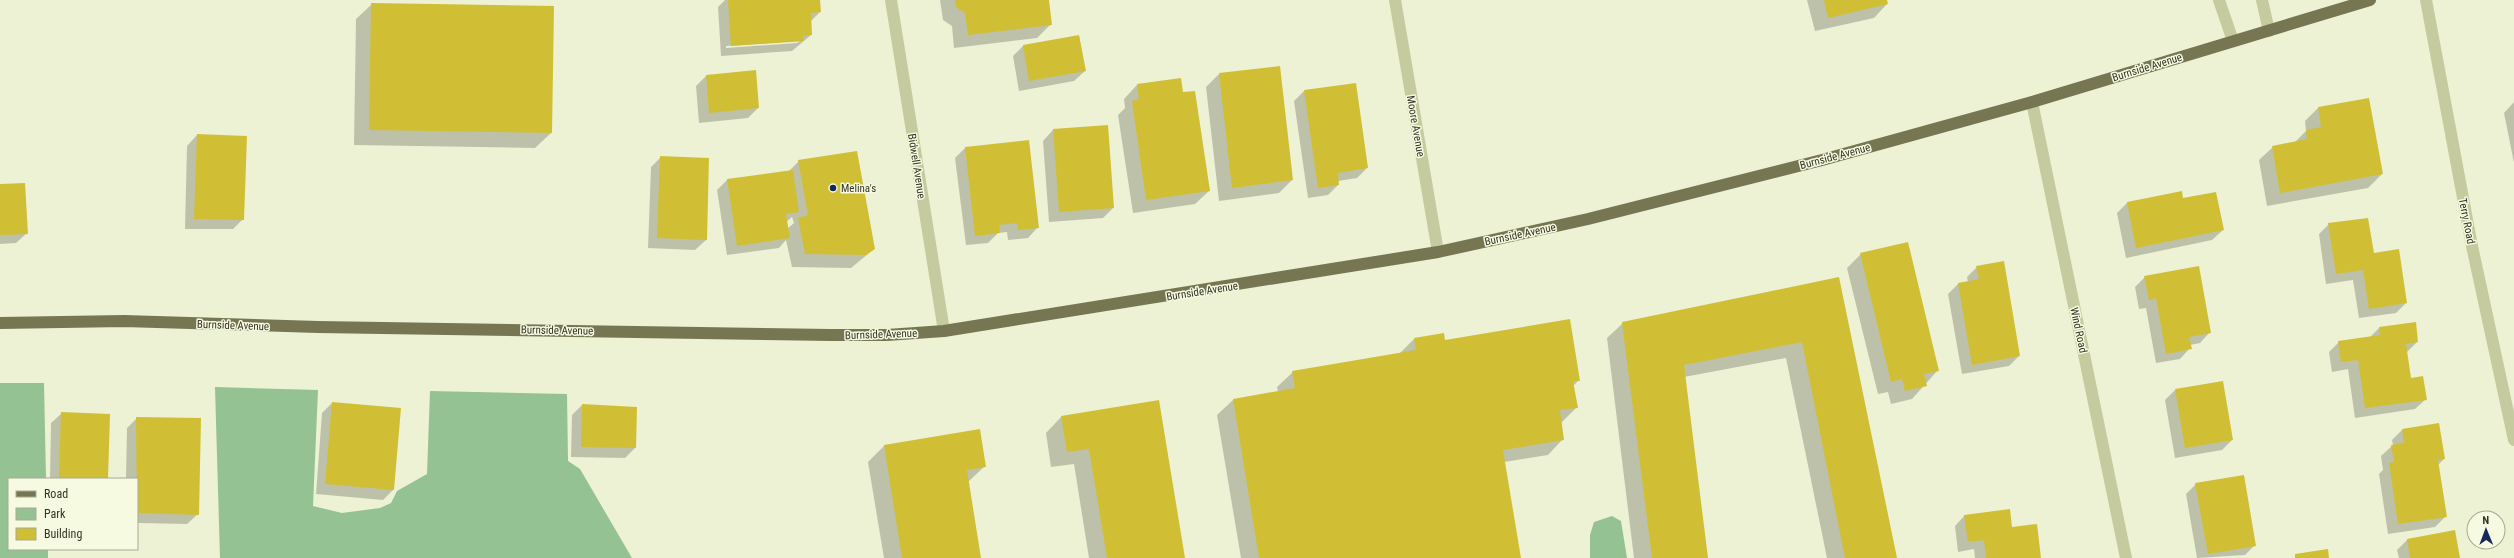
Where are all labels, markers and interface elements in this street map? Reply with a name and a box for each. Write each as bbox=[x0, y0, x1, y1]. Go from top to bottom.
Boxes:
street label: Burnside Avenue bbox=[2111, 51, 2184, 84]
street label: Moore Avenue bbox=[1404, 94, 1427, 158]
street label: Bidwell Avenue bbox=[905, 133, 928, 199]
street label: Burnside Avenue bbox=[1799, 141, 1872, 172]
place label: Melina's bbox=[841, 182, 876, 195]
marker: Melina's bbox=[828, 183, 838, 193]
street label: Terry Road bbox=[2456, 197, 2477, 245]
street label: Burnside Avenue bbox=[1483, 221, 1557, 248]
street label: Burnside Avenue bbox=[1165, 279, 1239, 304]
street label: Wind Road bbox=[2067, 306, 2090, 354]
street label: Burnside Avenue bbox=[197, 318, 269, 333]
street label: Burnside Avenue bbox=[521, 323, 593, 338]
street label: Burnside Avenue bbox=[845, 327, 917, 342]
legend bbox=[8, 478, 138, 550]
text: Road bbox=[44, 487, 68, 501]
text: Park bbox=[44, 507, 66, 521]
north arrow bbox=[2466, 510, 2506, 550]
text: N bbox=[2482, 514, 2490, 527]
text: Building bbox=[44, 527, 82, 541]

